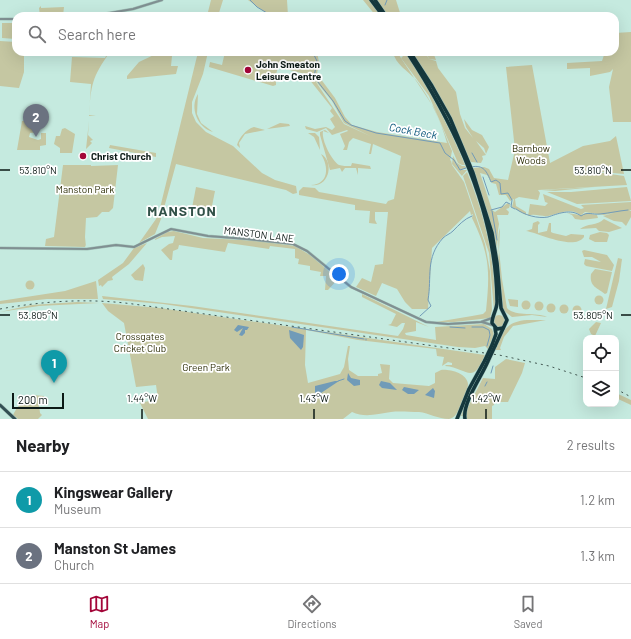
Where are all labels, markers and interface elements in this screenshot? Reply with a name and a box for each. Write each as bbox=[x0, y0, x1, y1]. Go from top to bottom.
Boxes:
search box bbox=[12, 12, 619, 56]
icon: search bbox=[26, 23, 48, 45]
text: Search here bbox=[58, 25, 136, 43]
place label: John Smeaton Leisure Centre bbox=[256, 58, 322, 82]
marker: John Smeaton Leisure Centre bbox=[243, 65, 253, 75]
pin: 2 bbox=[23, 104, 49, 137]
water label: Cock Beck bbox=[388, 120, 439, 141]
park label: Barnbow Woods bbox=[512, 142, 550, 166]
place label: Christ Church bbox=[91, 150, 151, 162]
marker: Christ Church bbox=[78, 151, 88, 161]
text: 53.810°N bbox=[19, 164, 57, 176]
text: 53.810°N bbox=[574, 164, 612, 176]
park label: Manston Park bbox=[56, 183, 114, 195]
district label: MANSTON bbox=[147, 202, 217, 219]
street label: MANSTON LANE bbox=[223, 224, 295, 244]
your location bbox=[329, 264, 349, 284]
text: 53.805°N bbox=[18, 309, 58, 321]
text: 53.805°N bbox=[573, 309, 613, 321]
park label: Crossgates Cricket Club bbox=[114, 330, 166, 354]
map controls bbox=[583, 335, 619, 407]
button: locate bbox=[583, 335, 619, 371]
pin: 1 bbox=[41, 350, 67, 383]
park label: Green Park bbox=[182, 361, 230, 373]
button: layers bbox=[583, 371, 619, 407]
scale bar bbox=[12, 391, 64, 410]
text: 1.44°W bbox=[127, 392, 157, 404]
text: 1.43°W bbox=[299, 392, 329, 404]
text: 1.42°W bbox=[471, 392, 501, 404]
text: 200 m bbox=[18, 393, 48, 406]
text: Nearby bbox=[16, 435, 70, 455]
text: 2 results bbox=[567, 437, 615, 453]
text: Kingswear Gallery bbox=[54, 483, 173, 501]
text: 1 bbox=[27, 492, 31, 508]
text: 1.2 km bbox=[580, 492, 615, 508]
text: Museum bbox=[54, 501, 101, 517]
text: Manston St James bbox=[54, 539, 176, 557]
text: 2 bbox=[25, 548, 33, 564]
text: 1.3 km bbox=[580, 548, 615, 564]
text: Church bbox=[54, 557, 94, 573]
tab: Map bbox=[88, 593, 110, 630]
tab: Directions bbox=[287, 593, 337, 630]
tab: Saved bbox=[514, 593, 543, 630]

